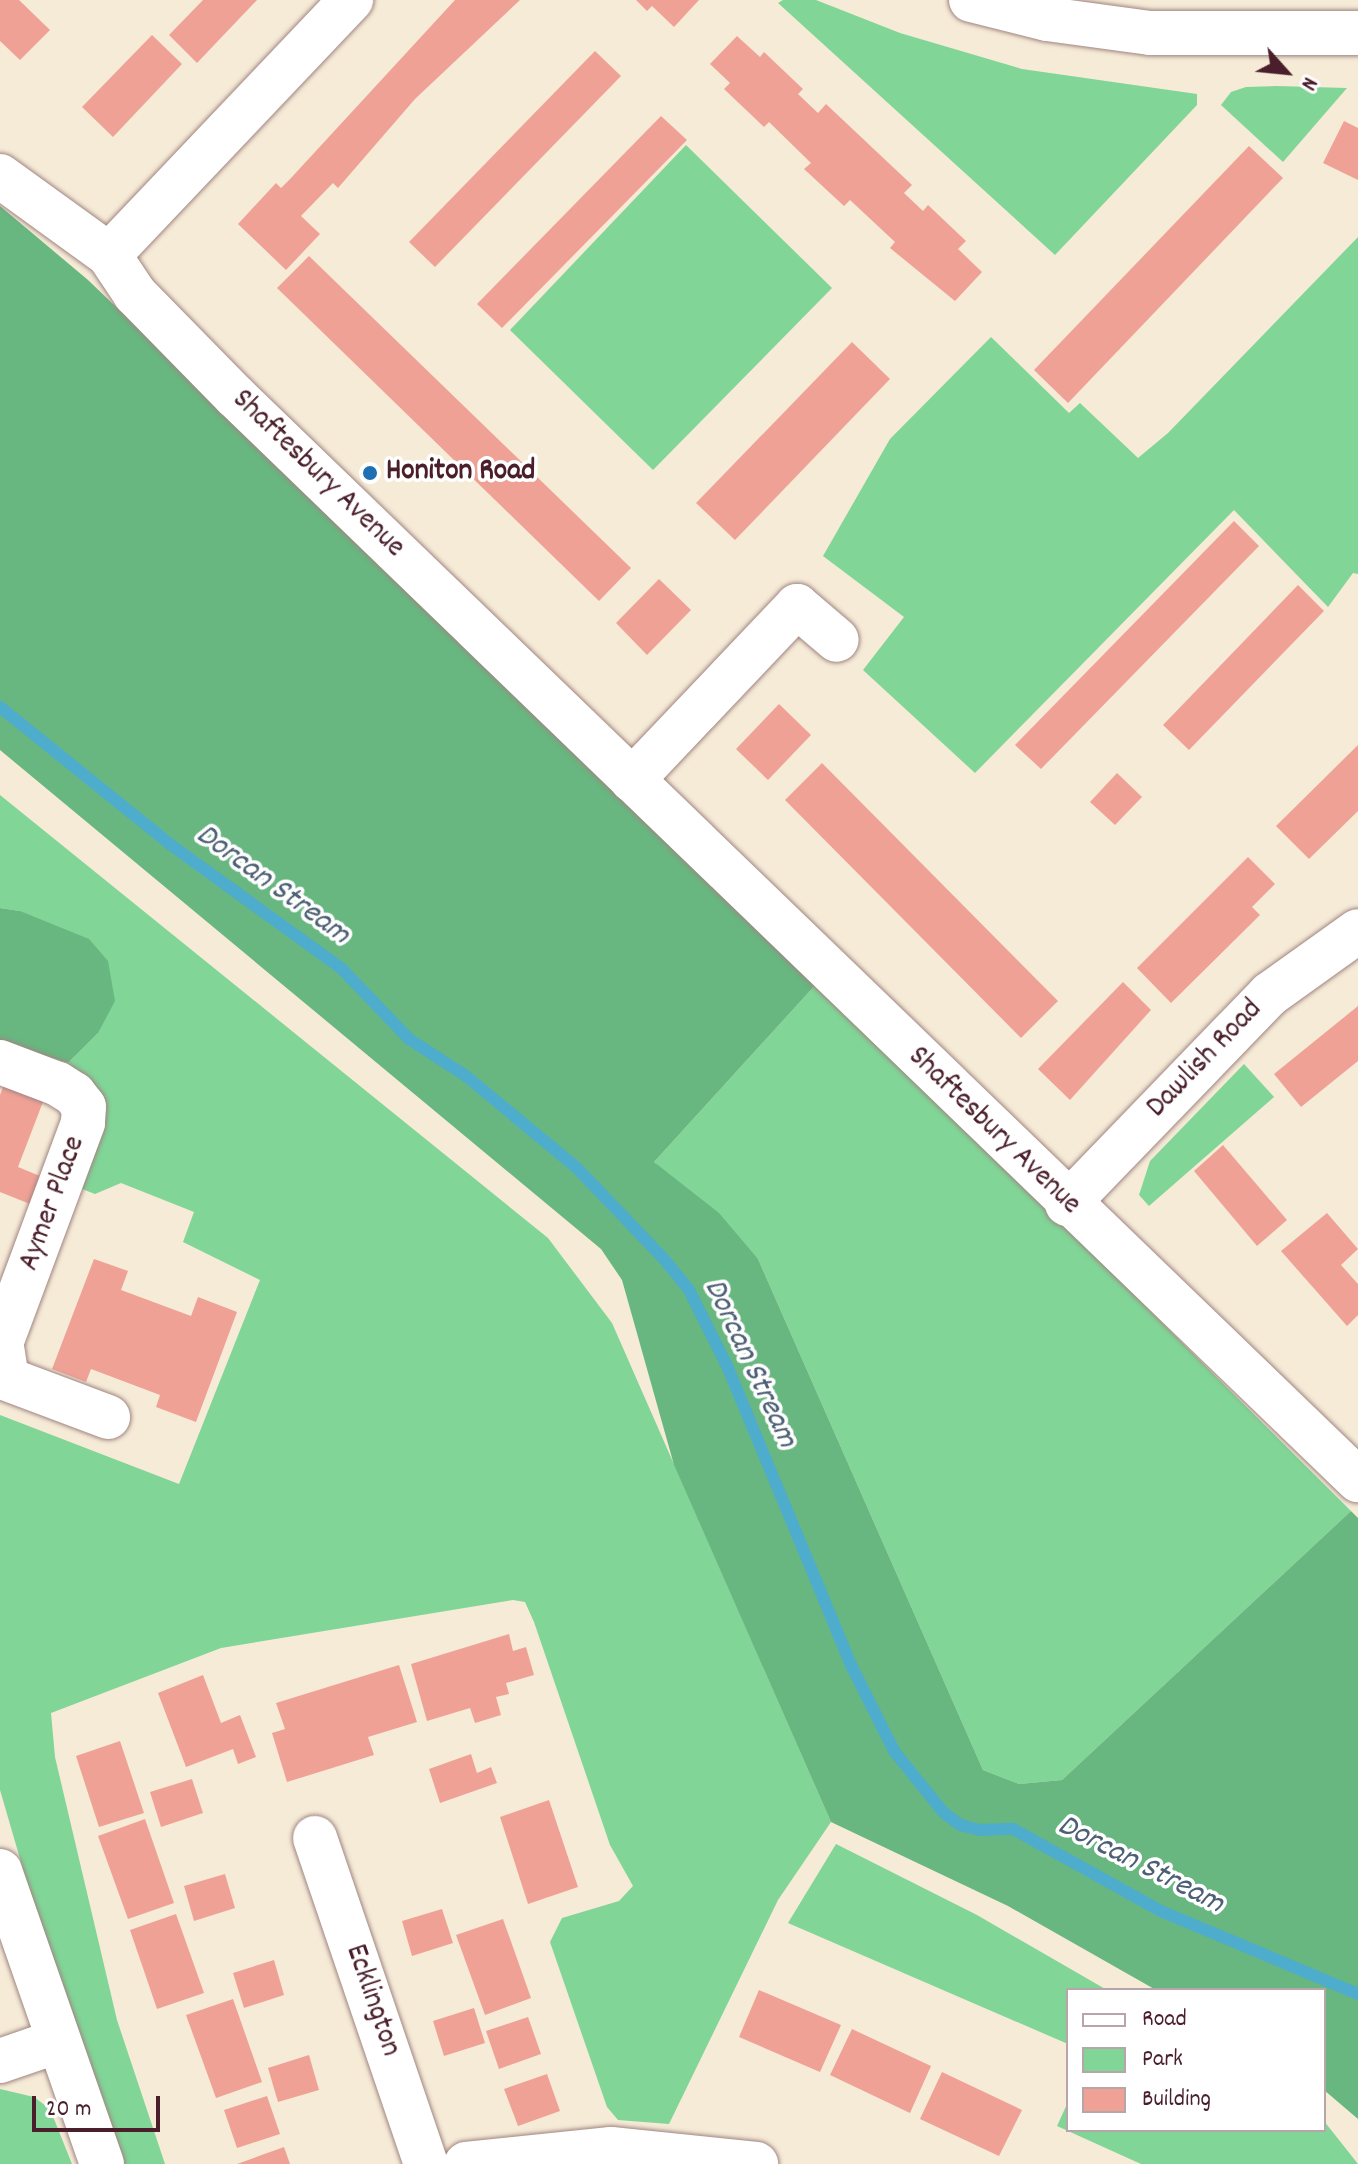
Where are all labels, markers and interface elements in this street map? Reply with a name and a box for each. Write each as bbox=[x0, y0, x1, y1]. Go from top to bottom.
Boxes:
north arrow bbox=[1246, 32, 1326, 112]
text: N bbox=[1292, 71, 1324, 95]
street label: Shaftesbury Avenue bbox=[223, 383, 411, 567]
place label: Honiton Road bbox=[386, 455, 535, 491]
marker: Honiton Road bbox=[361, 464, 379, 482]
water label: Dorcan Stream bbox=[187, 817, 357, 955]
street label: Dawlish Road bbox=[1141, 993, 1271, 1127]
street label: Shaftesbury Avenue bbox=[899, 1040, 1087, 1224]
street label: Aymer Place bbox=[13, 1132, 95, 1276]
water label: Dorcan Stream bbox=[693, 1274, 805, 1454]
water label: Dorcan Stream bbox=[1050, 1808, 1230, 1924]
street label: Ecklington bbox=[335, 1940, 407, 2062]
legend bbox=[1066, 1988, 1326, 2132]
text: Road bbox=[1142, 2003, 1187, 2037]
text: Park bbox=[1142, 2043, 1183, 2077]
scale bar bbox=[36, 2080, 164, 2130]
text: Building bbox=[1142, 2083, 1211, 2117]
text: 20 m bbox=[46, 2093, 92, 2127]

